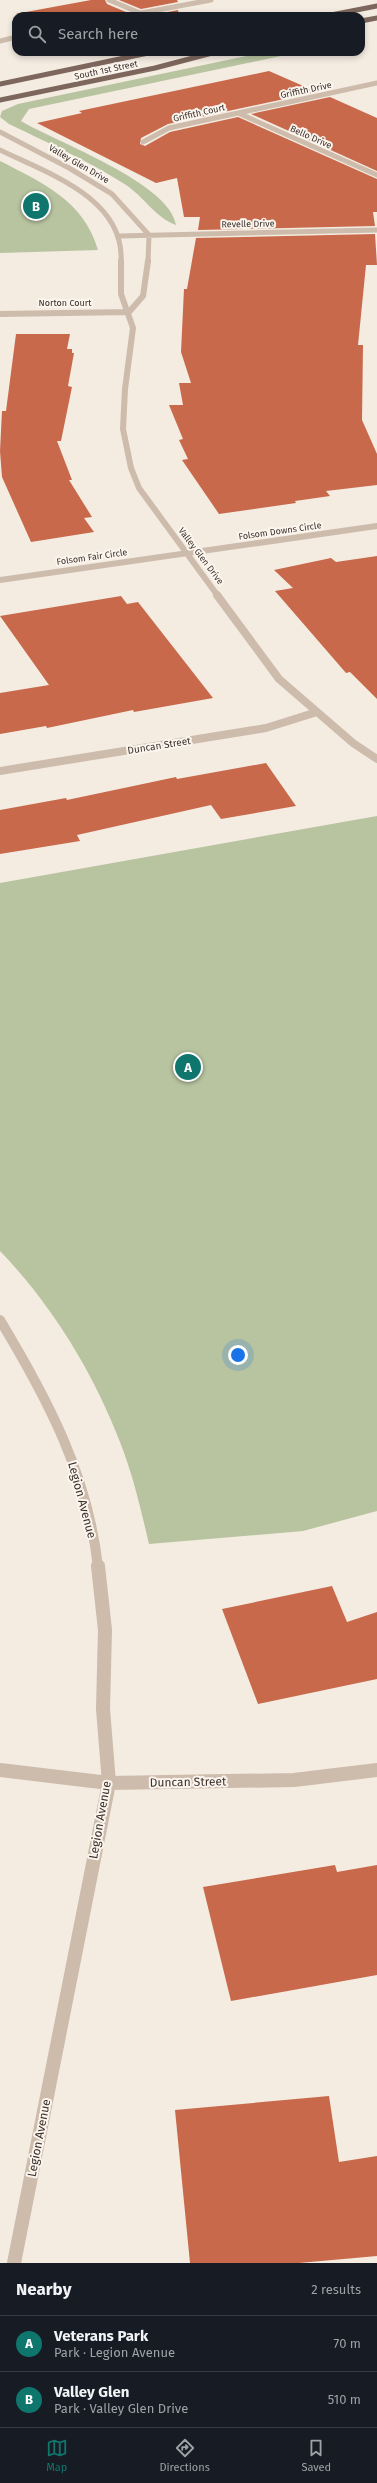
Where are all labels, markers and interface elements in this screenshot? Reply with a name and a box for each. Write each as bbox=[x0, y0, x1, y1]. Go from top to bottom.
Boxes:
search box bbox=[12, 12, 365, 56]
icon: search bbox=[26, 23, 48, 45]
text: Search here bbox=[58, 25, 138, 43]
street label: South 1st Street bbox=[73, 58, 139, 82]
street label: Griffith Drive bbox=[280, 80, 333, 100]
street label: Griffith Court bbox=[172, 102, 227, 124]
street label: Bello Drive bbox=[289, 123, 333, 151]
street label: Valley Glen Drive bbox=[47, 143, 111, 185]
pin: B bbox=[23, 191, 49, 221]
street label: Revelle Drive bbox=[221, 219, 275, 229]
street label: Norton Court bbox=[39, 298, 92, 308]
street label: Folsom Downs Circle bbox=[238, 520, 322, 542]
street label: Valley Glen Drive bbox=[176, 526, 226, 586]
street label: Folsom Fair Circle bbox=[56, 547, 128, 567]
street label: Duncan Street bbox=[127, 735, 192, 757]
pin: A bbox=[175, 1052, 201, 1082]
your location bbox=[228, 1345, 248, 1365]
street label: Legion Avenue bbox=[65, 1460, 99, 1540]
street label: Duncan Street bbox=[150, 1774, 227, 1790]
street label: Legion Avenue bbox=[86, 1780, 114, 1860]
street label: Legion Avenue bbox=[25, 2098, 53, 2178]
text: Nearby bbox=[16, 2279, 71, 2300]
text: 2 results bbox=[311, 2282, 361, 2297]
text: Veterans Park bbox=[54, 2327, 148, 2345]
text: A bbox=[25, 2336, 33, 2351]
text: 70 m bbox=[334, 2336, 361, 2351]
text: Park · Legion Avenue bbox=[54, 2345, 175, 2360]
text: Valley Glen bbox=[54, 2383, 129, 2401]
text: B bbox=[25, 2392, 33, 2407]
text: 510 m bbox=[328, 2392, 361, 2407]
text: Park · Valley Glen Drive bbox=[54, 2401, 188, 2416]
tab: Map bbox=[46, 2437, 68, 2474]
tab: Directions bbox=[159, 2437, 210, 2474]
tab: Saved bbox=[301, 2437, 331, 2474]

